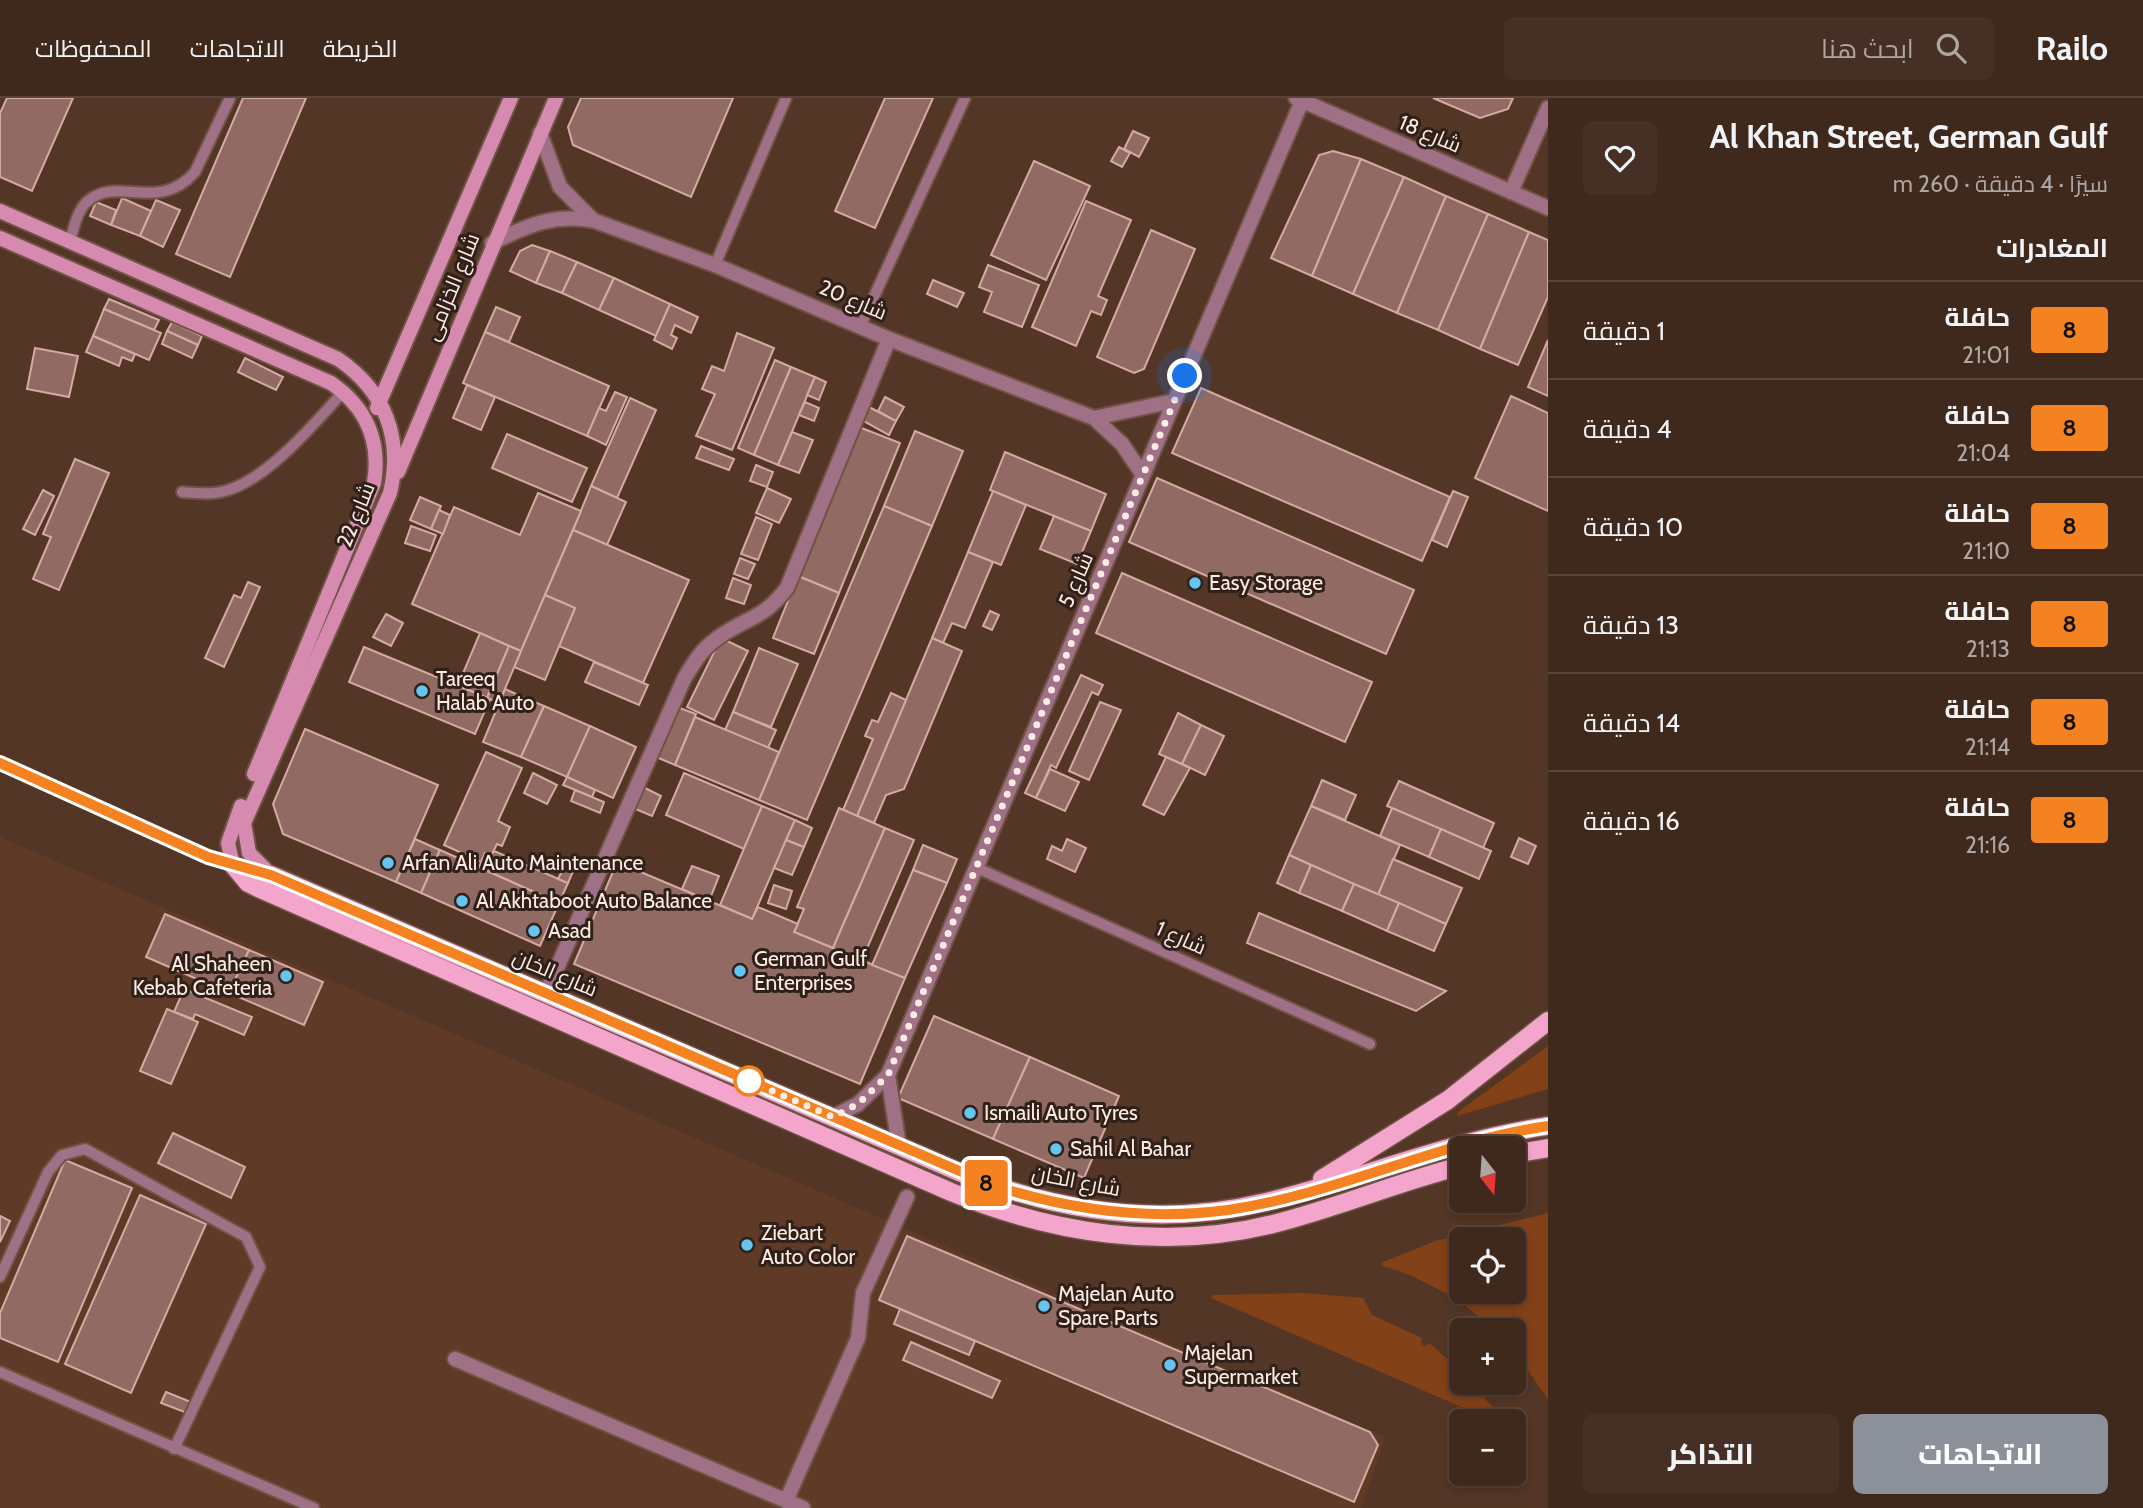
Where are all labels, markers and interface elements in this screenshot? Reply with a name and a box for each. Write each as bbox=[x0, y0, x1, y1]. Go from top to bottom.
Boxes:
search box bbox=[1504, 17, 1994, 80]
text: Railo bbox=[2036, 28, 2108, 68]
icon: search bbox=[1932, 29, 1970, 67]
text: ابحث هنا bbox=[1821, 33, 1914, 65]
text: المحفوظات bbox=[35, 34, 152, 63]
text: الاتجاهات bbox=[190, 34, 285, 63]
text: الخريطة bbox=[323, 34, 398, 63]
street label: شارع 18 bbox=[1395, 109, 1465, 160]
text: Al Khan Street, German Gulf bbox=[1709, 116, 2108, 156]
button: heart bbox=[1583, 121, 1657, 195]
text: سيرًا · 4 دقيقة · 260 m bbox=[1893, 170, 2108, 198]
street label: شارع الخزامى bbox=[419, 230, 486, 345]
text: المغادرات bbox=[1996, 232, 2108, 264]
street label: شارع 20 bbox=[815, 274, 891, 327]
text: حافلة bbox=[1945, 301, 2010, 333]
text: 1 دقيقة bbox=[1583, 315, 1665, 347]
text: 8 bbox=[2062, 315, 2077, 344]
text: 21:01 bbox=[1962, 341, 2010, 369]
your location bbox=[1167, 358, 1202, 393]
text: حافلة bbox=[1945, 399, 2010, 431]
text: 4 دقيقة bbox=[1583, 413, 1672, 445]
text: 8 bbox=[2062, 413, 2077, 442]
text: 21:04 bbox=[1956, 439, 2010, 467]
street label: شارع 22 bbox=[331, 479, 382, 552]
text: حافلة bbox=[1945, 497, 2010, 529]
text: 10 دقيقة bbox=[1583, 511, 1683, 543]
text: 8 bbox=[2062, 511, 2077, 540]
text: 21:10 bbox=[1962, 537, 2010, 565]
street label: شارع 5 bbox=[1053, 549, 1100, 612]
place label: Easy Storage bbox=[1209, 570, 1323, 595]
marker: Easy Storage bbox=[1187, 575, 1203, 591]
text: حافلة bbox=[1945, 595, 2010, 627]
text: 13 دقيقة bbox=[1583, 609, 1679, 641]
text: 8 bbox=[2062, 609, 2077, 638]
text: 21:13 bbox=[1966, 635, 2010, 663]
place label: Tareeq Halab Auto bbox=[436, 666, 534, 715]
marker: Tareeq Halab Auto bbox=[414, 683, 430, 699]
text: حافلة bbox=[1945, 693, 2010, 725]
text: 14 دقيقة bbox=[1583, 707, 1680, 739]
text: 8 bbox=[2062, 707, 2077, 736]
text: 21:14 bbox=[1965, 733, 2010, 761]
text: حافلة bbox=[1945, 791, 2010, 823]
text: 16 دقيقة bbox=[1583, 805, 1680, 837]
text: 8 bbox=[2062, 805, 2077, 834]
text: 21:16 bbox=[1965, 831, 2010, 859]
place label: Arfan Ali Auto Maintenance bbox=[402, 850, 644, 875]
marker: Arfan Ali Auto Maintenance bbox=[380, 855, 396, 871]
place label: Al Akhtaboot Auto Balance bbox=[476, 888, 712, 913]
marker: Al Akhtaboot Auto Balance bbox=[454, 893, 470, 909]
street label: شارع 1 bbox=[1151, 915, 1210, 961]
place label: Asad bbox=[548, 918, 591, 943]
marker: Asad bbox=[526, 923, 542, 939]
street label: شارع الخان bbox=[508, 944, 601, 1003]
place label: German Gulf Enterprises bbox=[754, 946, 867, 995]
place label: Al Shaheen Kebab Cafeteria bbox=[133, 951, 272, 1000]
marker: German Gulf Enterprises bbox=[732, 963, 748, 979]
marker: Al Shaheen Kebab Cafeteria bbox=[278, 968, 294, 984]
unlabelled marker bbox=[734, 1066, 764, 1096]
place label: Ismaili Auto Tyres bbox=[984, 1100, 1138, 1125]
marker: Ismaili Auto Tyres bbox=[962, 1105, 978, 1121]
place label: Sahil Al Bahar bbox=[1070, 1136, 1191, 1161]
north arrow bbox=[1449, 1136, 1526, 1213]
map controls bbox=[1449, 1136, 1526, 1486]
marker: Sahil Al Bahar bbox=[1048, 1141, 1064, 1157]
line badge: 8 bbox=[963, 1160, 1009, 1206]
street label: شارع الخان bbox=[1029, 1160, 1122, 1203]
text: 8 bbox=[979, 1168, 993, 1197]
place label: Ziebart Auto Color bbox=[761, 1220, 856, 1269]
button: locate bbox=[1449, 1227, 1526, 1304]
marker: Ziebart Auto Color bbox=[739, 1237, 755, 1253]
place label: Majelan Auto Spare Parts bbox=[1058, 1281, 1174, 1330]
marker: Majelan Auto Spare Parts bbox=[1036, 1298, 1052, 1314]
button: + bbox=[1449, 1318, 1526, 1395]
place label: Majelan Supermarket bbox=[1184, 1340, 1298, 1389]
marker: Majelan Supermarket bbox=[1162, 1357, 1178, 1373]
button: − bbox=[1449, 1409, 1526, 1486]
button: التذاكر bbox=[1583, 1414, 1839, 1494]
button: الاتجاهات bbox=[1853, 1414, 2108, 1494]

